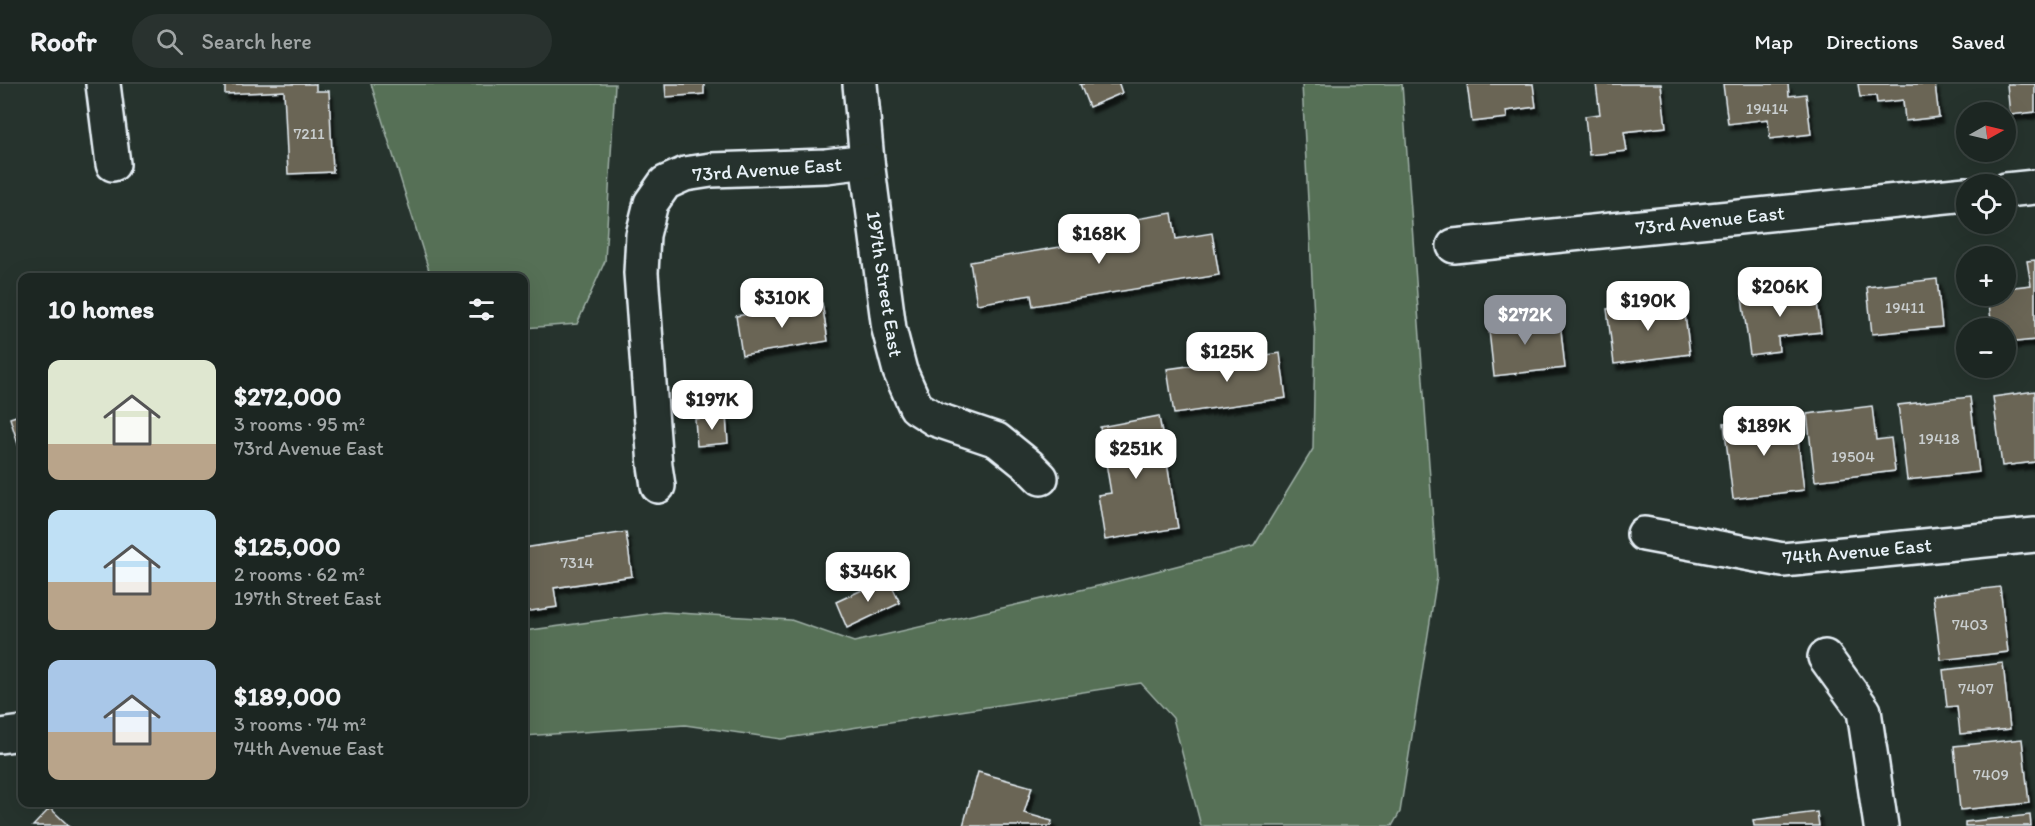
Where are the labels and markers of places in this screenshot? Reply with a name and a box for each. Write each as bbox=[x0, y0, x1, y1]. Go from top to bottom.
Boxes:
pin: $168K bbox=[1057, 214, 1141, 265]
pin: $206K bbox=[1738, 267, 1822, 318]
pin: $310K bbox=[740, 278, 824, 329]
pin: $190K bbox=[1606, 281, 1690, 332]
pin: $272K bbox=[1483, 295, 1567, 346]
pin: $125K bbox=[1185, 332, 1269, 383]
pin: $197K bbox=[670, 380, 754, 431]
pin: $189K bbox=[1722, 406, 1806, 457]
pin: $251K bbox=[1094, 429, 1178, 480]
pin: $346K bbox=[826, 552, 910, 603]

